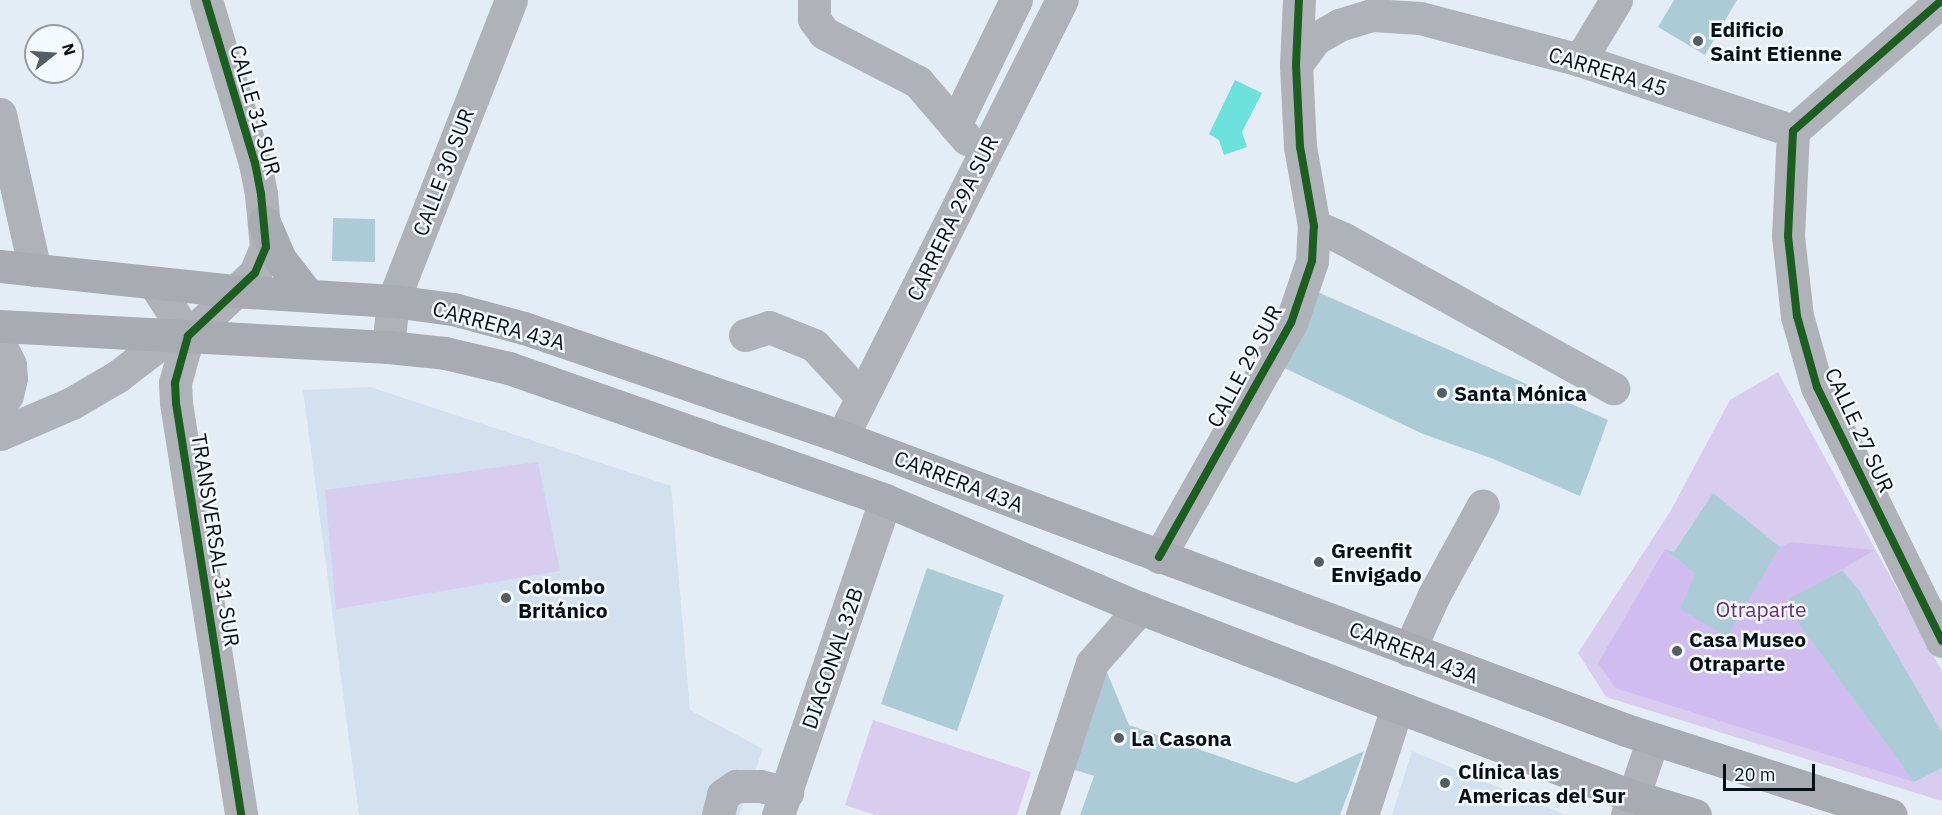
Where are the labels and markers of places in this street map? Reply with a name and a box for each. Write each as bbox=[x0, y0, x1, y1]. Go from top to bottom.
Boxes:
place label: Edificio Saint Etienne bbox=[1710, 16, 1842, 66]
marker: Edificio Saint Etienne bbox=[1691, 34, 1705, 48]
place label: Santa Mónica bbox=[1454, 380, 1587, 406]
marker: Santa Mónica bbox=[1435, 386, 1449, 400]
place label: Greenfit Envigado bbox=[1331, 537, 1422, 587]
marker: Greenfit Envigado bbox=[1312, 555, 1326, 569]
place label: Colombo Británico bbox=[518, 573, 608, 623]
marker: Colombo Británico bbox=[499, 591, 513, 605]
place label: Casa Museo Otraparte bbox=[1689, 626, 1806, 676]
marker: Casa Museo Otraparte bbox=[1670, 644, 1684, 658]
place label: La Casona bbox=[1131, 725, 1232, 751]
marker: La Casona bbox=[1112, 731, 1126, 745]
place label: Clínica las Americas del Sur bbox=[1458, 758, 1626, 808]
marker: Clínica las Americas del Sur bbox=[1436, 774, 1454, 792]

